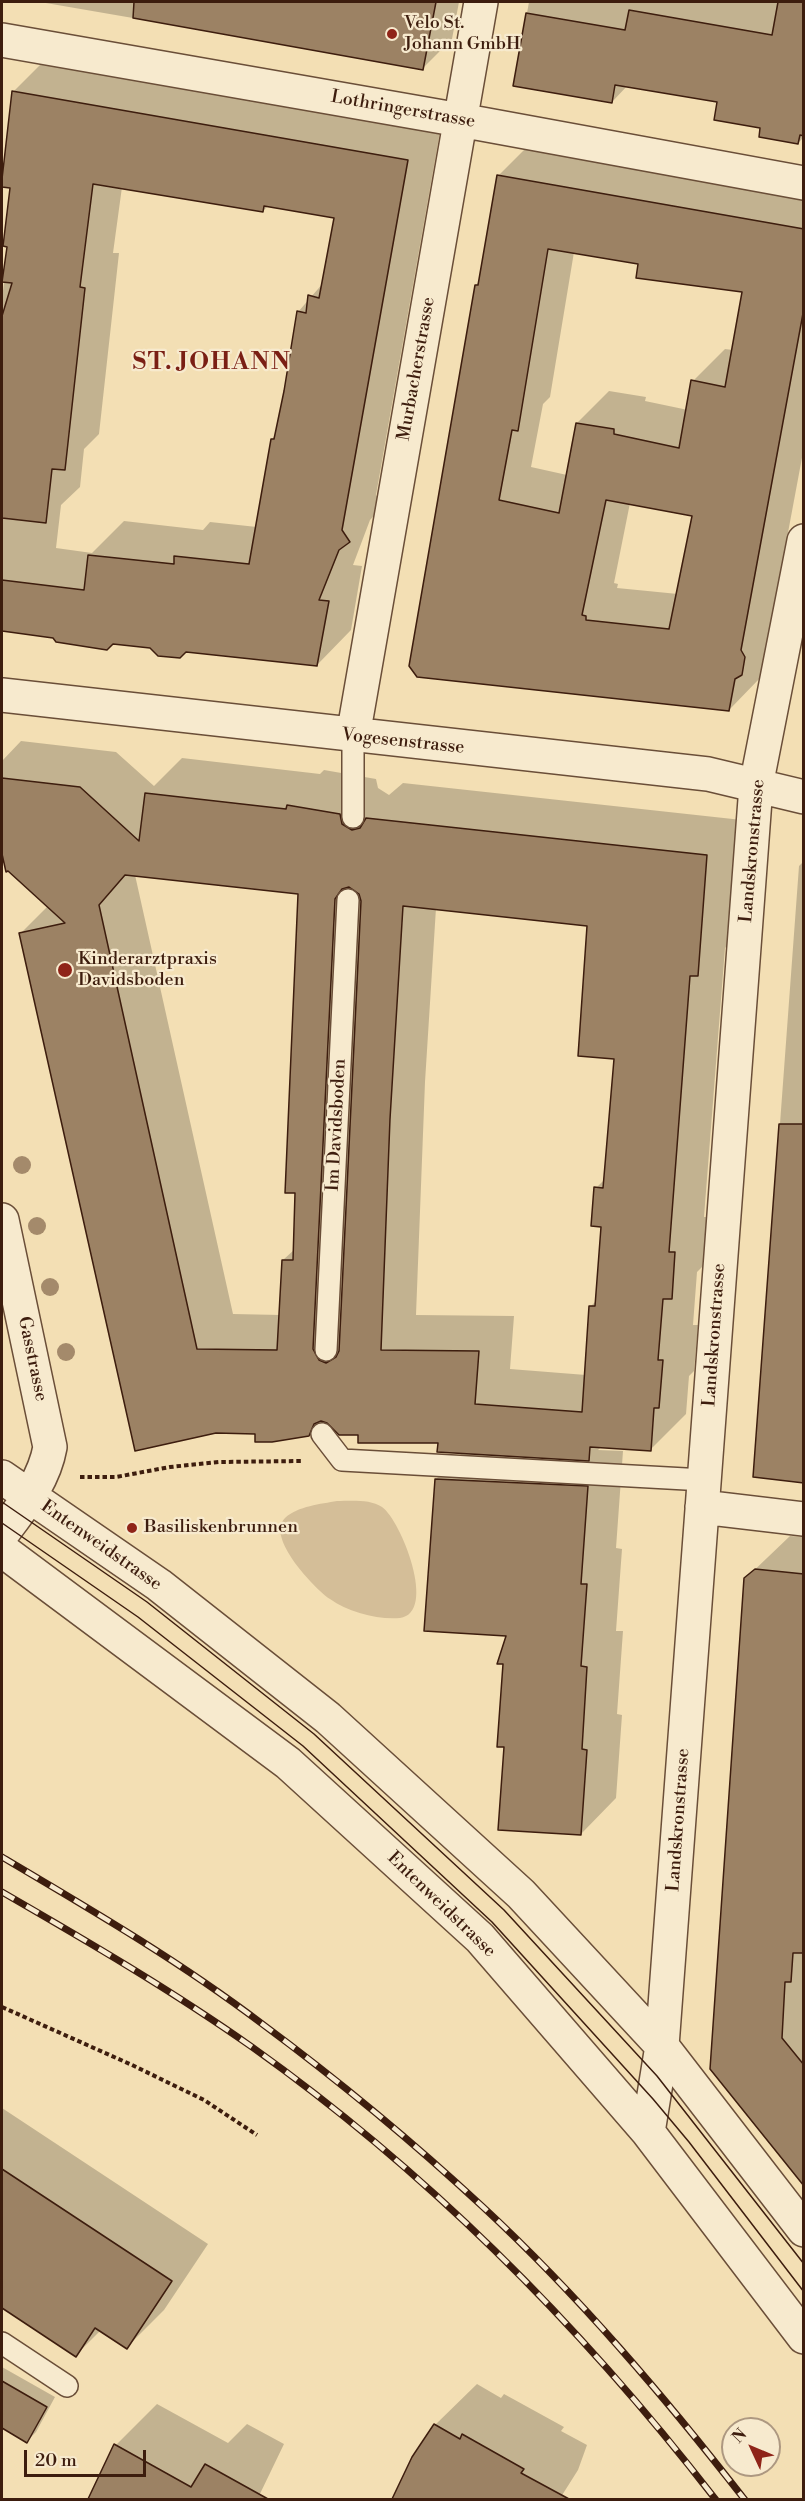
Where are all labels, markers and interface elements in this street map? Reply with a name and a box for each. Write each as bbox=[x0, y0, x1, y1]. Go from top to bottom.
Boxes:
place label: Velo St. Johann GmbH bbox=[404, 13, 521, 56]
marker: Velo St. Johann GmbH bbox=[385, 27, 399, 41]
street label: Lothringerstrasse bbox=[329, 87, 477, 133]
street label: Murbacherstrasse bbox=[394, 295, 440, 443]
district label: ST. JOHANN bbox=[133, 349, 291, 377]
street label: Vogesenstrasse bbox=[341, 725, 465, 759]
street label: Landskronstrasse bbox=[736, 778, 770, 924]
place label: Kinderarztpraxis Davidsboden bbox=[78, 949, 217, 992]
marker: Kinderarztpraxis Davidsboden bbox=[56, 961, 74, 979]
street label: Im Davidsboden bbox=[323, 1058, 351, 1192]
street label: Landskronstrasse bbox=[699, 1263, 731, 1407]
street label: Gasstrasse bbox=[12, 1315, 52, 1403]
street label: Entenweidstrasse bbox=[36, 1496, 166, 1596]
place label: Basiliskenbrunnen bbox=[144, 1517, 298, 1539]
marker: Basiliskenbrunnen bbox=[125, 1521, 139, 1535]
street label: Landskronstrasse bbox=[663, 1748, 695, 1892]
street label: Entenweidstrasse bbox=[382, 1848, 500, 1962]
north arrow bbox=[721, 2417, 781, 2477]
text: N bbox=[728, 2424, 751, 2447]
scale bar bbox=[27, 2438, 148, 2476]
text: 20 m bbox=[35, 2449, 77, 2472]

